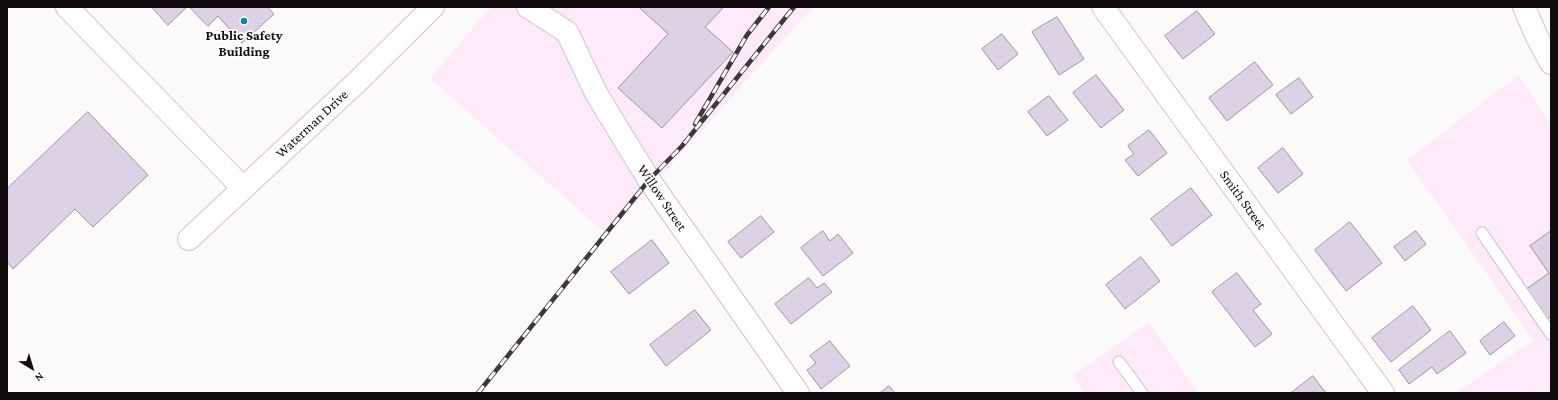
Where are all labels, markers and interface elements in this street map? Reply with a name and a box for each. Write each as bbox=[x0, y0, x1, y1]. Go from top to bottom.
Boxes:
marker: Public Safety Building bbox=[239, 16, 249, 26]
place label: Public Safety Building bbox=[206, 28, 282, 60]
street label: Waterman Drive bbox=[272, 86, 352, 162]
street label: Willow Street bbox=[634, 162, 690, 234]
street label: Smith Street bbox=[1216, 167, 1270, 233]
north arrow bbox=[12, 348, 52, 388]
text: N bbox=[33, 370, 46, 384]

